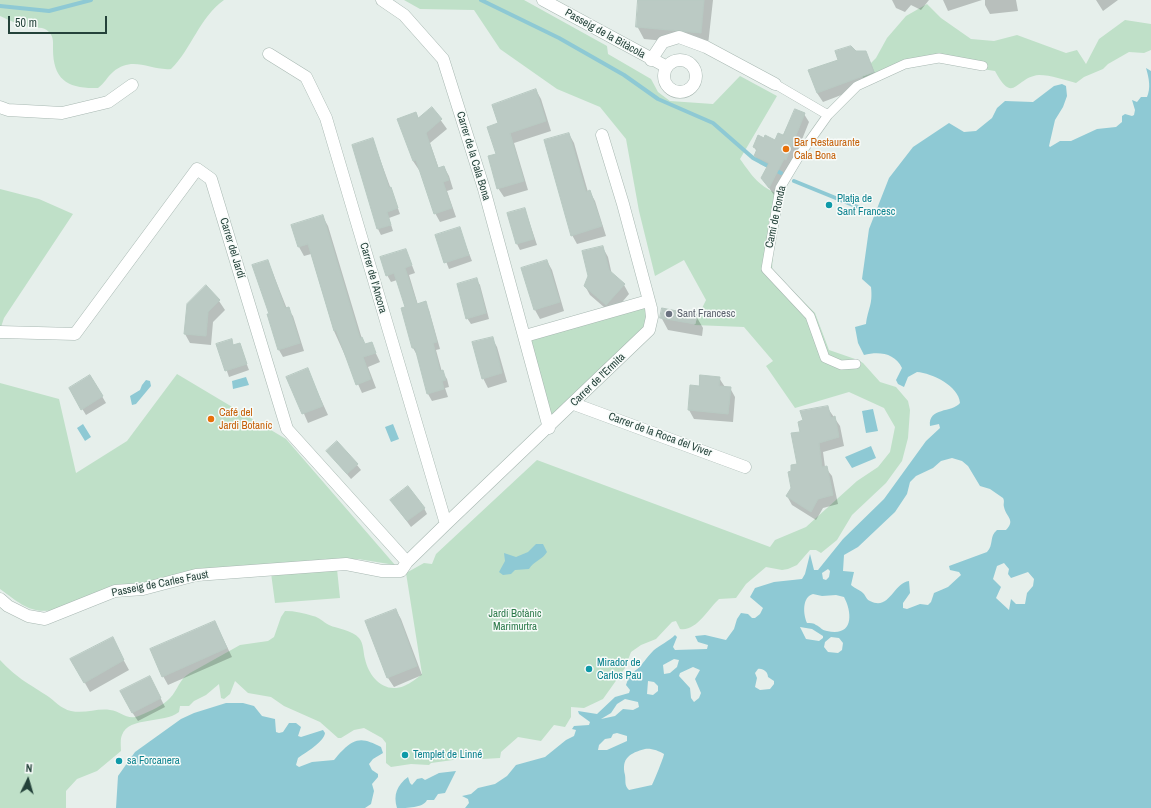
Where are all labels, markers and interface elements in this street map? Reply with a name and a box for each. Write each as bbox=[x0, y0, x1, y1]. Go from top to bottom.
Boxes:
street label: Passeig de la Bitàcola bbox=[563, 6, 647, 62]
scale bar bbox=[10, 8, 109, 34]
text: 50 m bbox=[15, 15, 37, 31]
street label: Carrer de la Cala Bona bbox=[453, 110, 493, 202]
place label: Bar Restaurante Cala Bona bbox=[794, 136, 860, 162]
marker: Bar Restaurante Cala Bona bbox=[781, 144, 791, 154]
street label: Camí de Ronda bbox=[763, 185, 789, 249]
place label: Platja de Sant Francesc bbox=[837, 192, 895, 218]
marker: Platja de Sant Francesc bbox=[824, 200, 834, 210]
street label: Carrer del Jardí bbox=[217, 216, 247, 280]
street label: Carrer de l'Ancora bbox=[357, 241, 389, 315]
place label: Sant Francesc bbox=[677, 307, 735, 321]
marker: Sant Francesc bbox=[664, 309, 674, 319]
street label: Carrer de l'Ermita bbox=[568, 351, 628, 409]
place label: Café del Jardi Botaníc bbox=[219, 406, 272, 432]
street label: Carrer de la Roca del Viver bbox=[606, 410, 714, 460]
marker: Café del Jardi Botaníc bbox=[206, 414, 216, 424]
street label: Passeig de Carles Faust bbox=[110, 568, 210, 600]
park label: Jardí Botànic Marimurtra bbox=[488, 607, 542, 633]
place label: Mirador de Carlos Pau bbox=[597, 656, 642, 682]
marker: Mirador de Carlos Pau bbox=[584, 664, 594, 674]
place label: Templet de Linné bbox=[413, 748, 482, 762]
marker: Templet de Linné bbox=[400, 750, 410, 760]
place label: sa Forcanera bbox=[127, 754, 180, 768]
marker: sa Forcanera bbox=[114, 756, 124, 766]
north arrow bbox=[8, 760, 48, 800]
text: N bbox=[25, 761, 33, 775]

